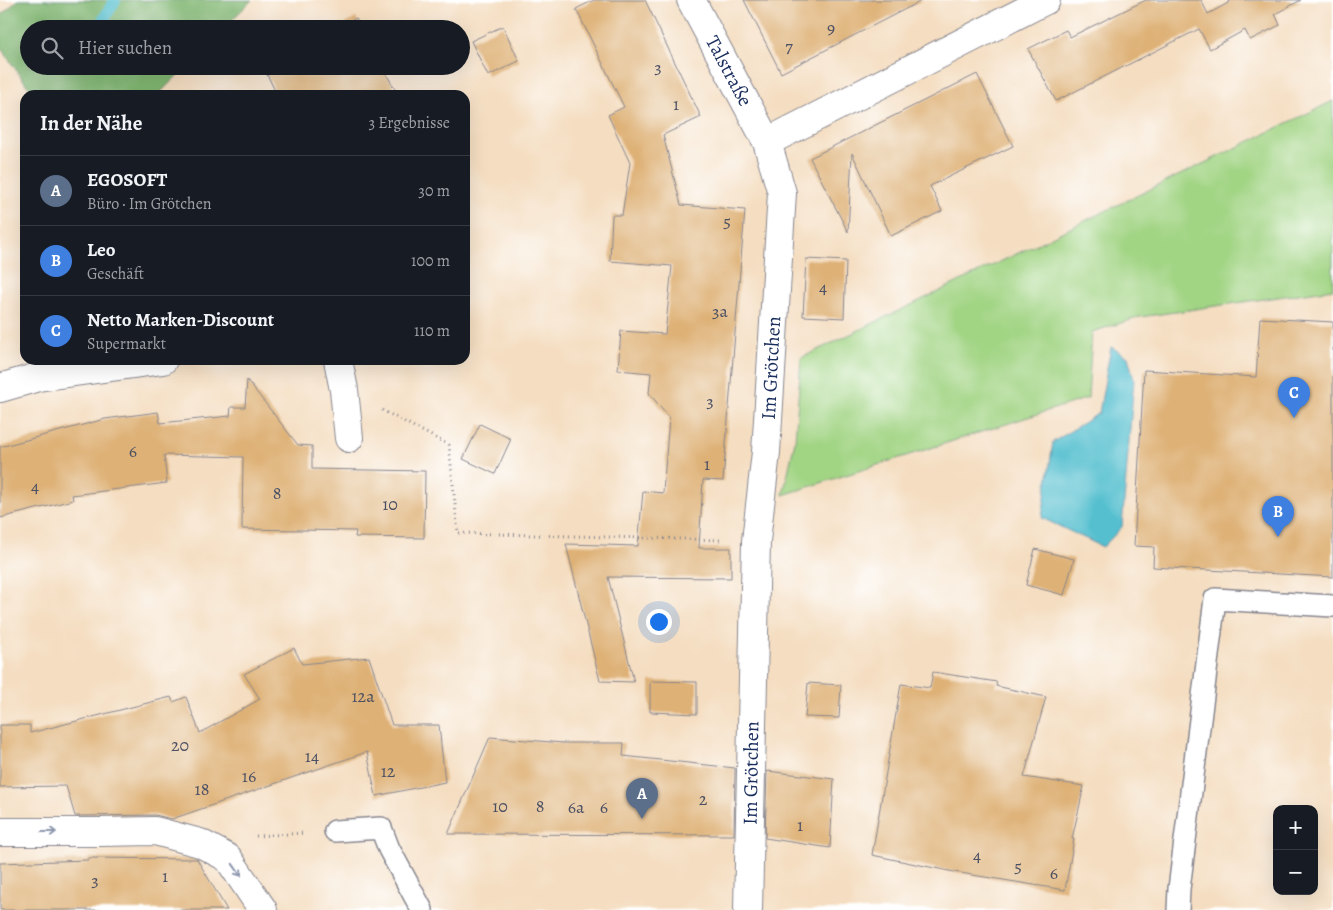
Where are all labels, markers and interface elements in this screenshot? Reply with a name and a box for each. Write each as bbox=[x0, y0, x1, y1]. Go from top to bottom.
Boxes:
house number: 9 bbox=[827, 16, 835, 40]
search box bbox=[20, 20, 470, 75]
street label: Talstraße bbox=[699, 31, 759, 111]
icon: search bbox=[38, 34, 66, 62]
house number: 7 bbox=[785, 34, 793, 58]
text: Hier suchen bbox=[78, 35, 172, 61]
house number: 3 bbox=[654, 55, 662, 79]
house number: 1 bbox=[673, 92, 679, 116]
text: In der Nähe bbox=[40, 109, 142, 137]
text: 3 Ergebnisse bbox=[368, 112, 450, 134]
text: EGOSOFT bbox=[87, 167, 167, 193]
text: A bbox=[51, 180, 61, 202]
text: 30 m bbox=[418, 180, 450, 202]
text: Büro · Im Grötchen bbox=[87, 193, 212, 215]
house number: 5 bbox=[723, 209, 731, 233]
text: Leo bbox=[87, 237, 116, 263]
text: B bbox=[51, 250, 61, 272]
text: 100 m bbox=[411, 250, 450, 272]
text: Geschäft bbox=[87, 263, 144, 285]
house number: 4 bbox=[819, 275, 827, 299]
house number: 3a bbox=[712, 299, 729, 323]
text: Netto Marken-Discount bbox=[87, 307, 274, 333]
street label: Im Grötchen bbox=[755, 316, 787, 420]
text: C bbox=[51, 320, 61, 342]
text: 110 m bbox=[414, 320, 450, 342]
text: Supermarkt bbox=[87, 333, 166, 355]
pin: C bbox=[1278, 377, 1310, 418]
house number: 3 bbox=[706, 389, 714, 413]
house number: 6 bbox=[129, 439, 137, 463]
house number: 1 bbox=[704, 452, 710, 476]
house number: 4 bbox=[31, 474, 39, 498]
house number: 8 bbox=[273, 481, 281, 505]
house number: 10 bbox=[382, 492, 398, 516]
pin: B bbox=[1262, 496, 1294, 537]
your location bbox=[646, 609, 672, 635]
house number: 12a bbox=[351, 684, 375, 708]
street label: Im Grötchen bbox=[737, 721, 765, 825]
house number: 20 bbox=[171, 733, 189, 757]
house number: 14 bbox=[305, 744, 319, 768]
house number: 12 bbox=[381, 759, 396, 783]
house number: 16 bbox=[242, 764, 256, 788]
house number: 18 bbox=[195, 777, 209, 801]
pin: A bbox=[626, 778, 658, 819]
house number: 2 bbox=[699, 787, 708, 811]
house number: 10 bbox=[492, 794, 508, 818]
house number: 8 bbox=[536, 794, 544, 818]
house number: 6a bbox=[568, 795, 585, 819]
house number: 6 bbox=[600, 795, 608, 819]
map controls bbox=[1273, 805, 1318, 895]
button: + bbox=[1273, 805, 1318, 850]
house number: 1 bbox=[797, 813, 803, 837]
one-way arrow bbox=[40, 827, 56, 837]
house number: 4 bbox=[973, 843, 981, 867]
button: − bbox=[1273, 850, 1318, 895]
house number: 5 bbox=[1014, 854, 1022, 878]
house number: 6 bbox=[1050, 861, 1058, 885]
one-way arrow bbox=[232, 863, 242, 877]
house number: 1 bbox=[162, 864, 168, 888]
house number: 3 bbox=[91, 868, 99, 892]

